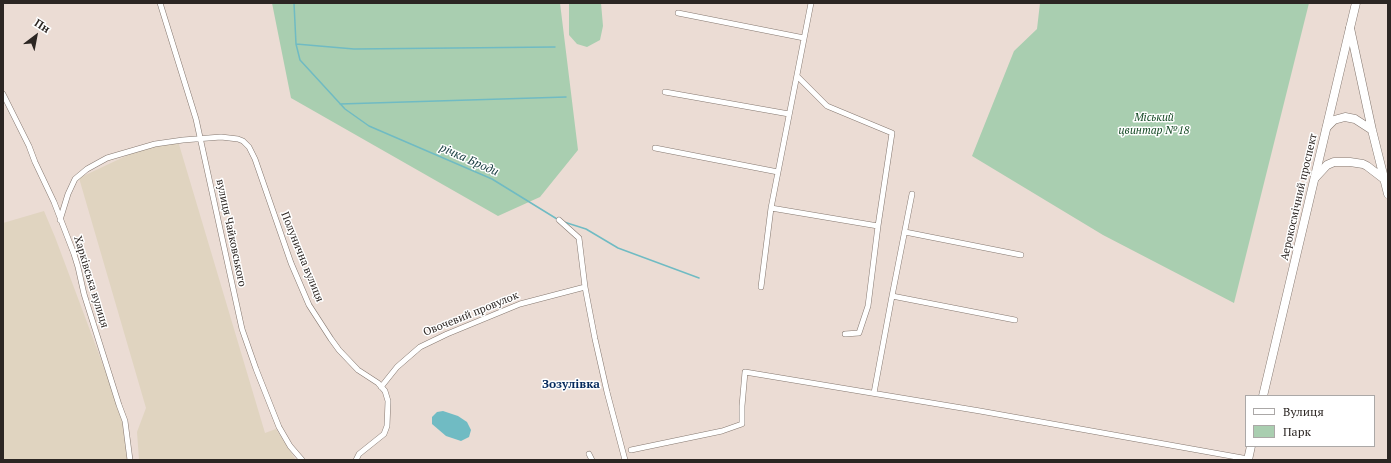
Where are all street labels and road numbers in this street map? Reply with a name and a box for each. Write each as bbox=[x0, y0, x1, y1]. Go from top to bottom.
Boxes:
street label: Аерокосмічний проспект bbox=[1278, 132, 1320, 262]
street label: вулиця Чайковського bbox=[213, 178, 249, 288]
street label: Полунична вулиця bbox=[278, 210, 326, 304]
street label: Харківська вулиця bbox=[71, 234, 111, 330]
street label: Овочевий провулок bbox=[421, 289, 521, 339]

